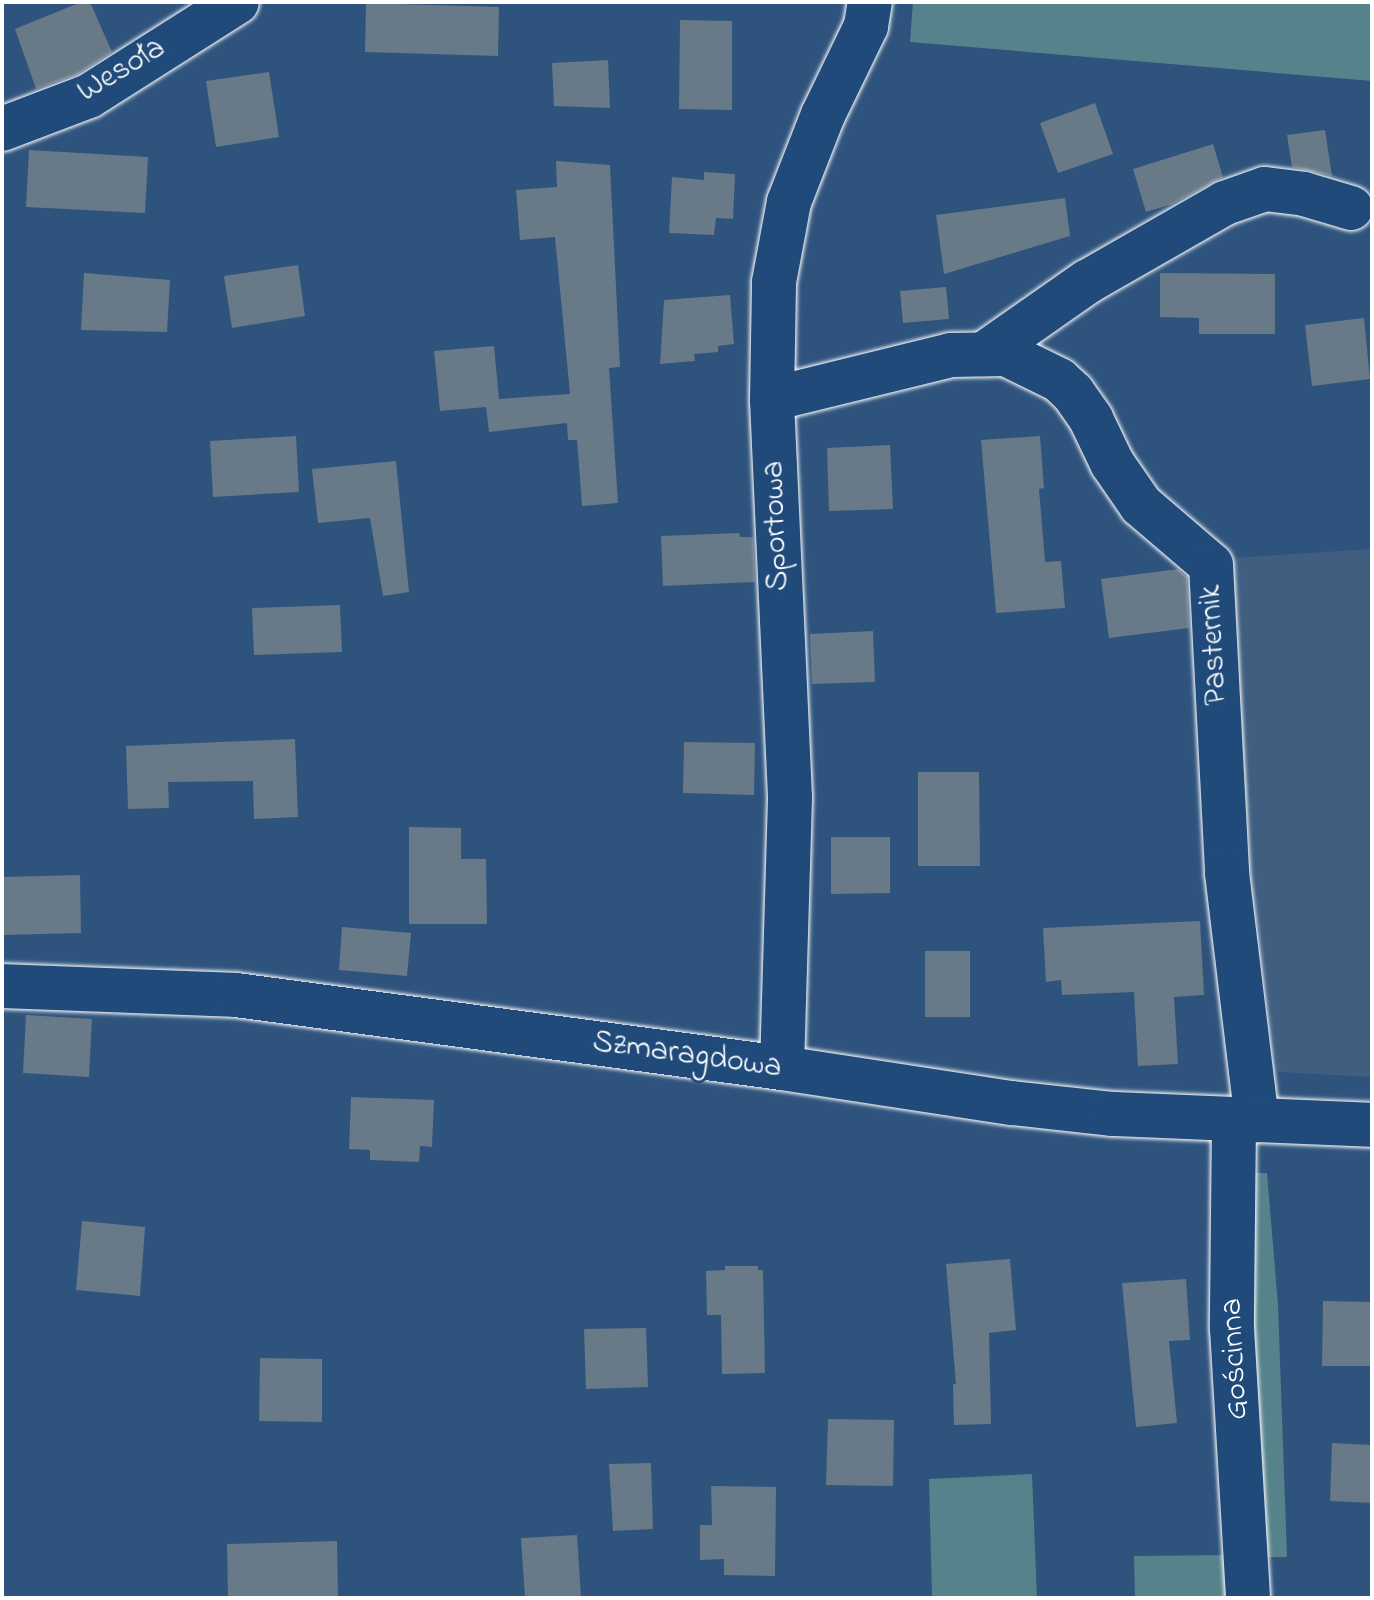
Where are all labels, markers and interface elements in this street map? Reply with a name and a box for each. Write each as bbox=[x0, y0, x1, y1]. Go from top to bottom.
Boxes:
street label: Wesoła bbox=[71, 30, 173, 112]
street label: Sportowa bbox=[756, 460, 798, 592]
street label: Pasternik bbox=[1193, 584, 1237, 706]
street label: Szmaragdowa bbox=[590, 1024, 784, 1088]
street label: Gościnna bbox=[1214, 1297, 1258, 1421]

